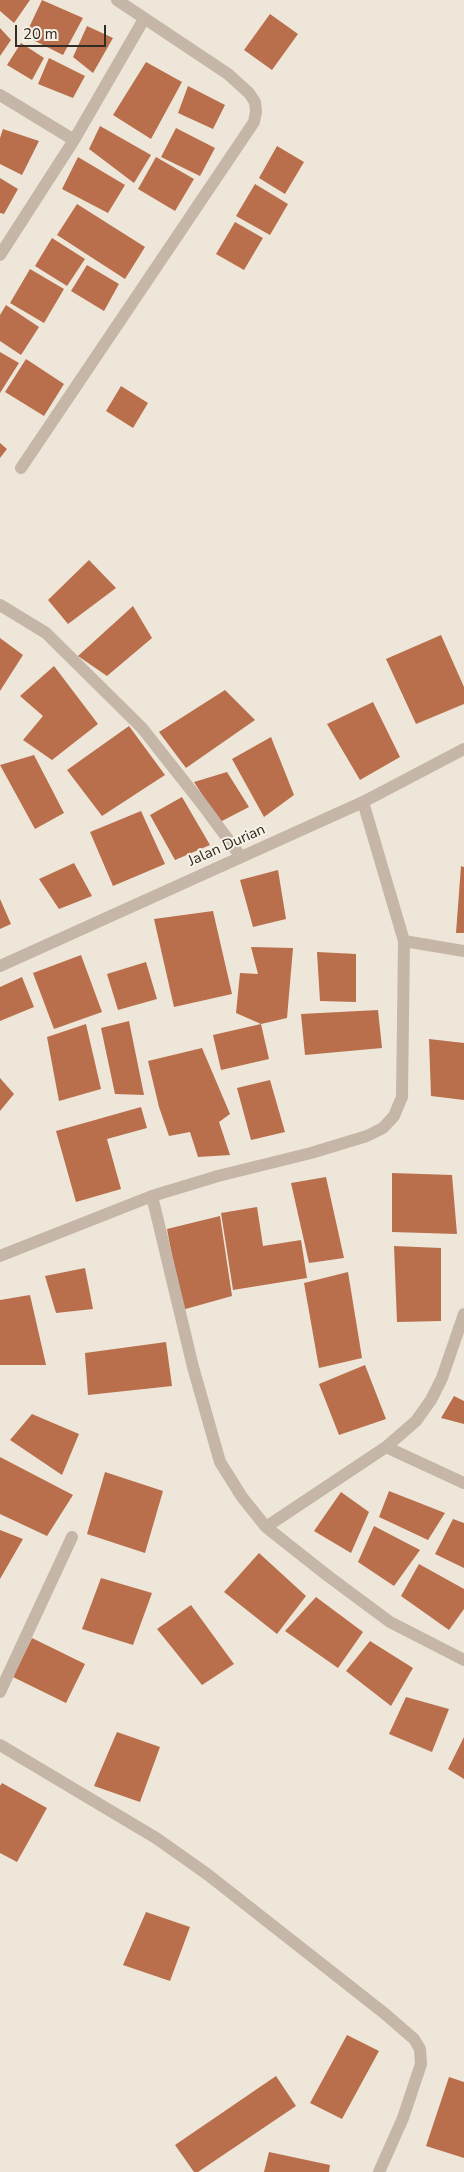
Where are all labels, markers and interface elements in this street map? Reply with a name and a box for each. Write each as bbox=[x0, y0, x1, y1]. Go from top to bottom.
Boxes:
scale bar bbox=[18, 15, 109, 47]
text: 20 m bbox=[23, 24, 58, 44]
street label: Jalan Durian bbox=[186, 821, 268, 871]

